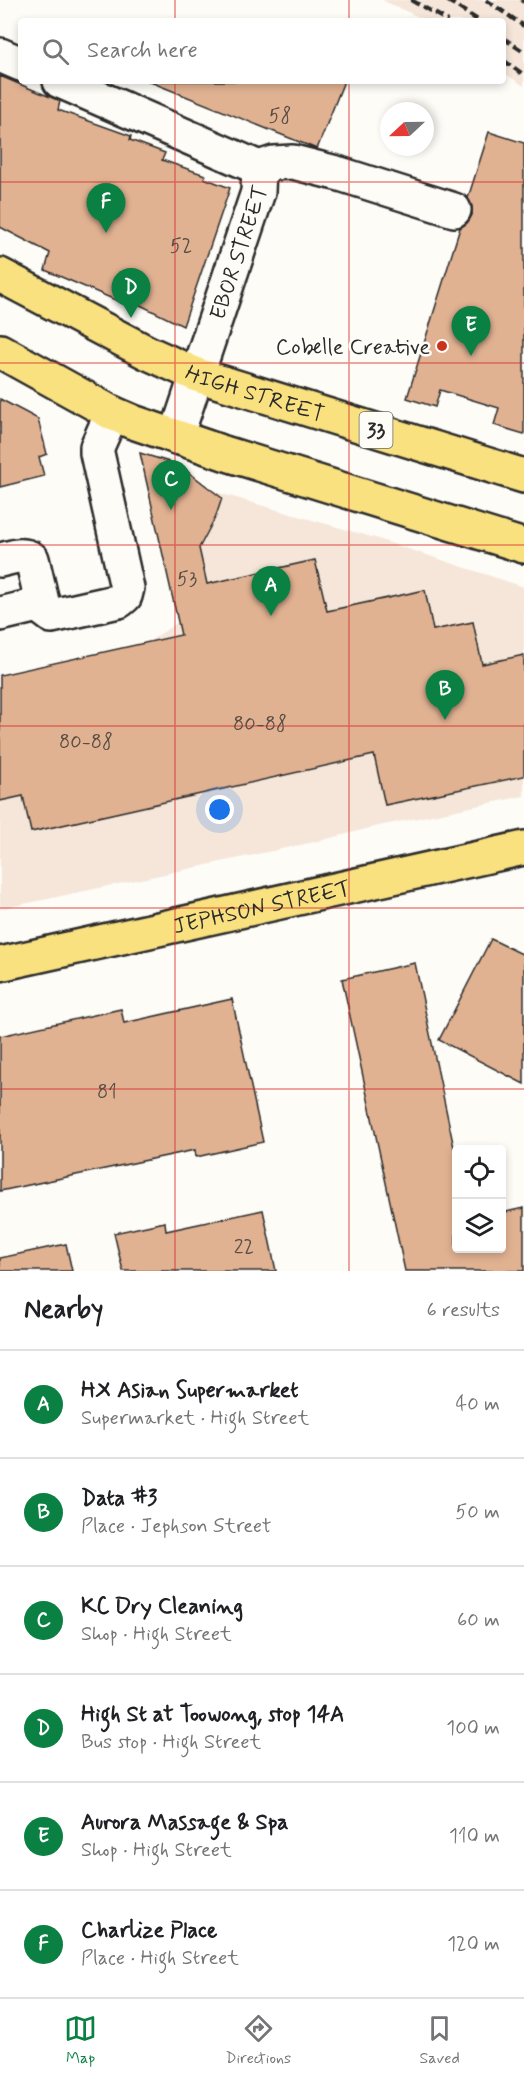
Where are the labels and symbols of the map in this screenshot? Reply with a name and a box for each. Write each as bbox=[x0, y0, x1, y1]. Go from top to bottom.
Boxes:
north arrow bbox=[380, 102, 434, 156]
house number: 58 bbox=[269, 103, 291, 130]
street label: EBOR STREET bbox=[204, 182, 275, 324]
pin: F bbox=[86, 184, 126, 233]
house number: 52 bbox=[170, 233, 192, 260]
pin: D bbox=[112, 268, 150, 318]
pin: E bbox=[452, 306, 490, 356]
place label: Cobelle Creative bbox=[276, 334, 430, 362]
marker: Cobelle Creative bbox=[435, 339, 449, 353]
street label: HIGH STREET bbox=[180, 360, 328, 430]
road number: 33 bbox=[360, 412, 392, 448]
pin: C bbox=[152, 460, 190, 510]
house number: 53 bbox=[177, 566, 197, 593]
pin: A bbox=[252, 566, 290, 616]
pin: B bbox=[426, 670, 464, 720]
house number: 80-88 bbox=[233, 711, 287, 738]
house number: 80-88 bbox=[59, 729, 113, 756]
your location bbox=[205, 795, 234, 824]
street label: JEPHSON STREET bbox=[171, 875, 353, 941]
house number: 81 bbox=[97, 1079, 117, 1106]
house number: 22 bbox=[234, 1234, 254, 1261]

